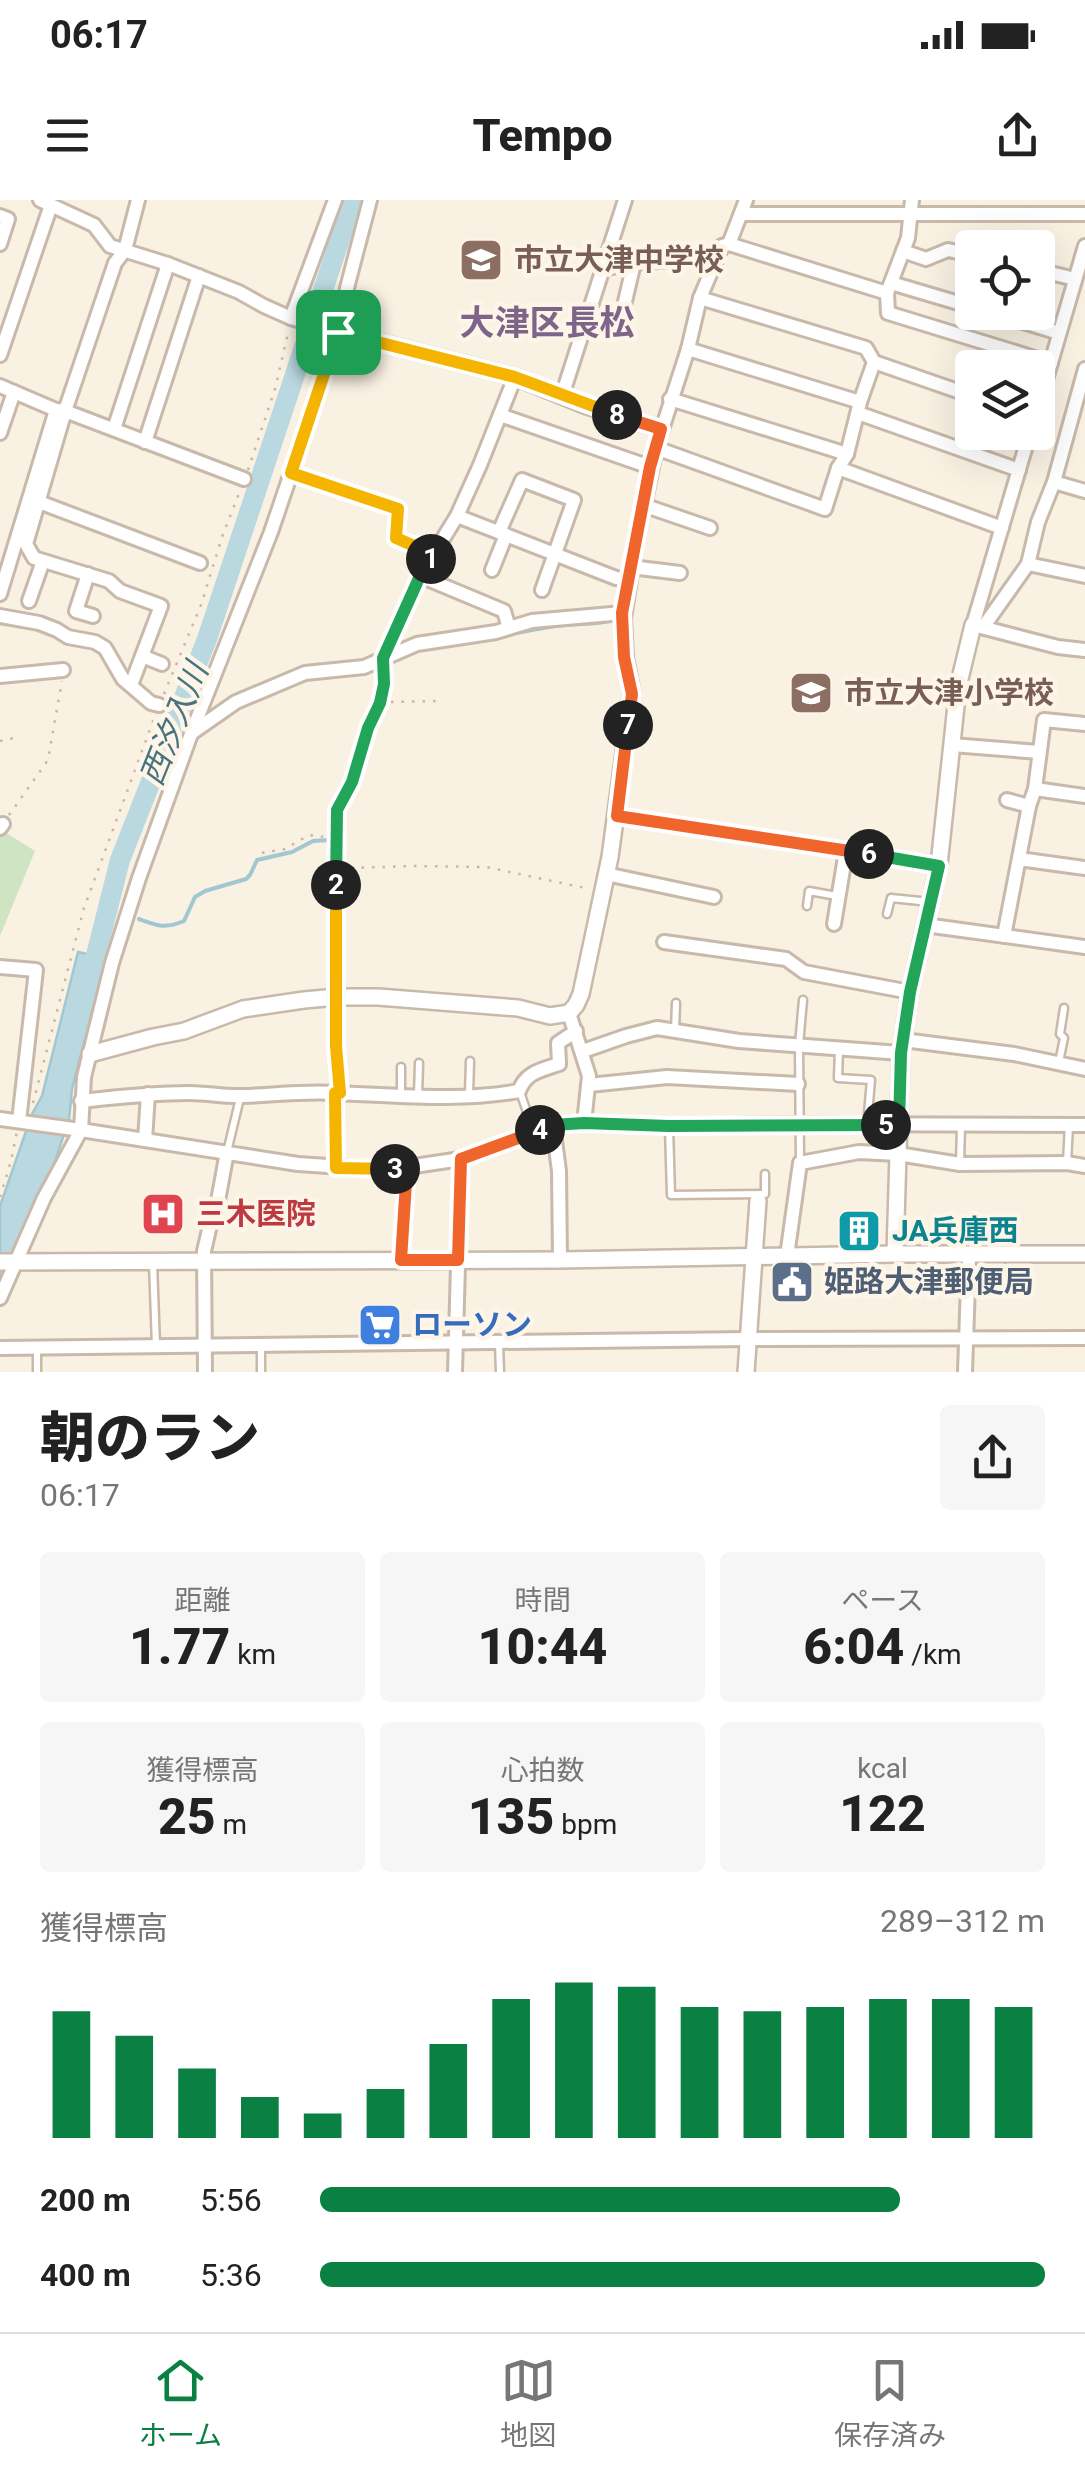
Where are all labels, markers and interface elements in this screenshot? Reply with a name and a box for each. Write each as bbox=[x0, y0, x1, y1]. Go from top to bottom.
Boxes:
text: 06:17 bbox=[50, 13, 148, 57]
icon: menu bbox=[40, 108, 95, 163]
icon: share bbox=[990, 108, 1045, 163]
text: Tempo bbox=[472, 109, 613, 162]
map controls bbox=[955, 230, 1055, 450]
button: locate bbox=[955, 230, 1055, 330]
school or university icon: 市立大津中学校 bbox=[458, 237, 504, 283]
place label: 市立大津中学校 bbox=[514, 242, 724, 277]
pin bbox=[296, 290, 381, 375]
district label: 大津区長松 bbox=[459, 303, 635, 344]
icon: arrive bbox=[311, 305, 366, 360]
button: layers bbox=[955, 350, 1055, 450]
pin: 8 bbox=[592, 390, 642, 440]
text: 8 bbox=[609, 398, 625, 431]
pin: 1 bbox=[406, 534, 456, 584]
text: 1 bbox=[423, 542, 439, 575]
water label: 西汐入川 bbox=[132, 655, 217, 790]
school or university icon: 市立大津小学校 bbox=[788, 670, 834, 716]
place label: 市立大津小学校 bbox=[844, 675, 1054, 710]
pin: 7 bbox=[603, 700, 653, 750]
text: 7 bbox=[620, 708, 636, 741]
pin: 6 bbox=[844, 829, 894, 879]
text: 6 bbox=[861, 837, 877, 870]
pin: 2 bbox=[311, 860, 361, 910]
text: 2 bbox=[328, 868, 344, 901]
pin: 5 bbox=[861, 1100, 911, 1150]
pin: 4 bbox=[515, 1105, 565, 1155]
text: 5 bbox=[878, 1108, 894, 1141]
text: 4 bbox=[532, 1113, 548, 1146]
pin: 3 bbox=[370, 1144, 420, 1194]
text: 3 bbox=[387, 1152, 403, 1185]
hospital icon: 三木医院 bbox=[140, 1191, 186, 1237]
place label: 三木医院 bbox=[196, 1196, 316, 1231]
building icon: JA兵庫西 bbox=[836, 1208, 882, 1254]
place label: JA兵庫西 bbox=[892, 1213, 1019, 1248]
public building icon: 姫路大津郵便局 bbox=[769, 1259, 815, 1305]
place label: 姫路大津郵便局 bbox=[824, 1264, 1034, 1299]
supermarket icon: ローソン bbox=[357, 1302, 403, 1348]
place label: ローソン bbox=[412, 1307, 532, 1342]
button: share bbox=[940, 1405, 1045, 1510]
text: 朝のラン bbox=[40, 1406, 260, 1470]
text: 06:17 bbox=[40, 1476, 120, 1514]
text: 距離 bbox=[174, 1584, 231, 1617]
text: 時間 bbox=[514, 1584, 571, 1617]
text: ペース bbox=[841, 1584, 924, 1617]
text: 1.77 bbox=[129, 1618, 230, 1676]
text: 10:44 bbox=[478, 1618, 607, 1676]
text: 6:04 bbox=[803, 1618, 904, 1676]
text: km bbox=[230, 1638, 276, 1671]
text: /km bbox=[904, 1638, 962, 1671]
text: kcal bbox=[857, 1752, 908, 1785]
text: 獲得標高 bbox=[146, 1754, 259, 1787]
text: 心拍数 bbox=[500, 1754, 585, 1787]
text: 122 bbox=[839, 1785, 926, 1843]
text: 25 bbox=[158, 1788, 216, 1846]
text: 135 bbox=[468, 1788, 554, 1846]
text: m bbox=[216, 1808, 247, 1841]
text: bpm bbox=[554, 1808, 617, 1841]
text: 289–312 m bbox=[880, 1902, 1045, 1940]
text: 獲得標高 bbox=[40, 1909, 168, 1947]
text: 200 m bbox=[40, 2181, 131, 2219]
text: 5:56 bbox=[200, 2181, 262, 2219]
text: 400 m bbox=[40, 2256, 131, 2294]
text: 5:36 bbox=[200, 2256, 262, 2294]
tab: ホーム bbox=[139, 2353, 222, 2453]
tab: 地図 bbox=[500, 2353, 556, 2453]
tab: 保存済み bbox=[834, 2353, 946, 2453]

